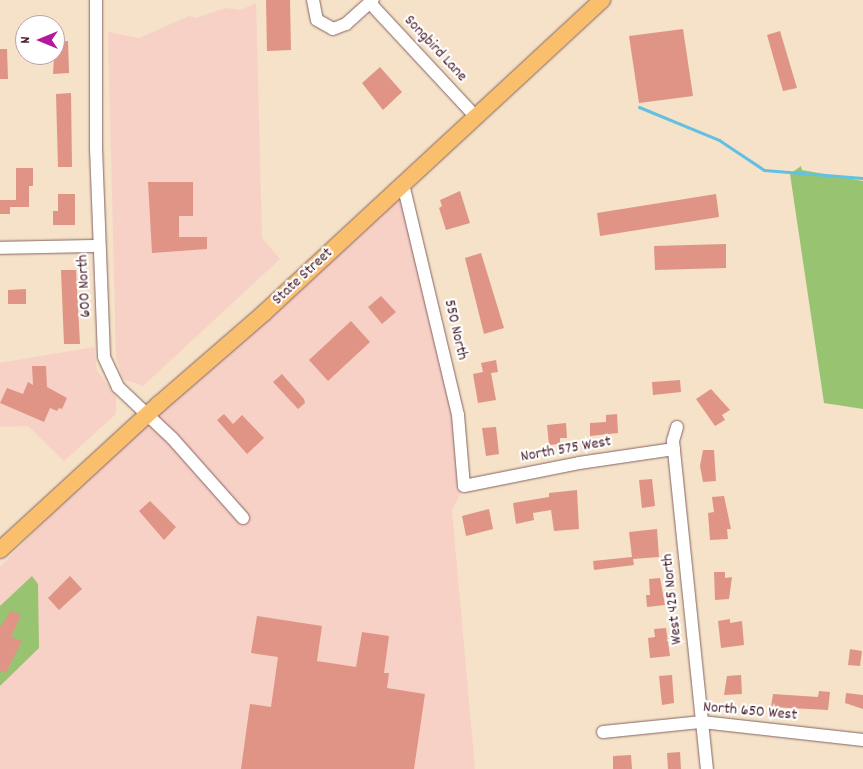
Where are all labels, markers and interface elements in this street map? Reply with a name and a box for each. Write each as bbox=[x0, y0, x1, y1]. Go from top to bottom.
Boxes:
street label: Songbird Lane bbox=[399, 12, 471, 86]
north arrow bbox=[15, 15, 65, 65]
text: N bbox=[16, 37, 36, 43]
street label: State Street bbox=[269, 244, 337, 310]
street label: 600 North bbox=[74, 254, 96, 318]
street label: 550 North bbox=[439, 298, 471, 362]
street label: North 575 West bbox=[519, 433, 613, 467]
street label: West 425 North bbox=[659, 553, 687, 645]
street label: North 650 West bbox=[702, 698, 798, 726]

